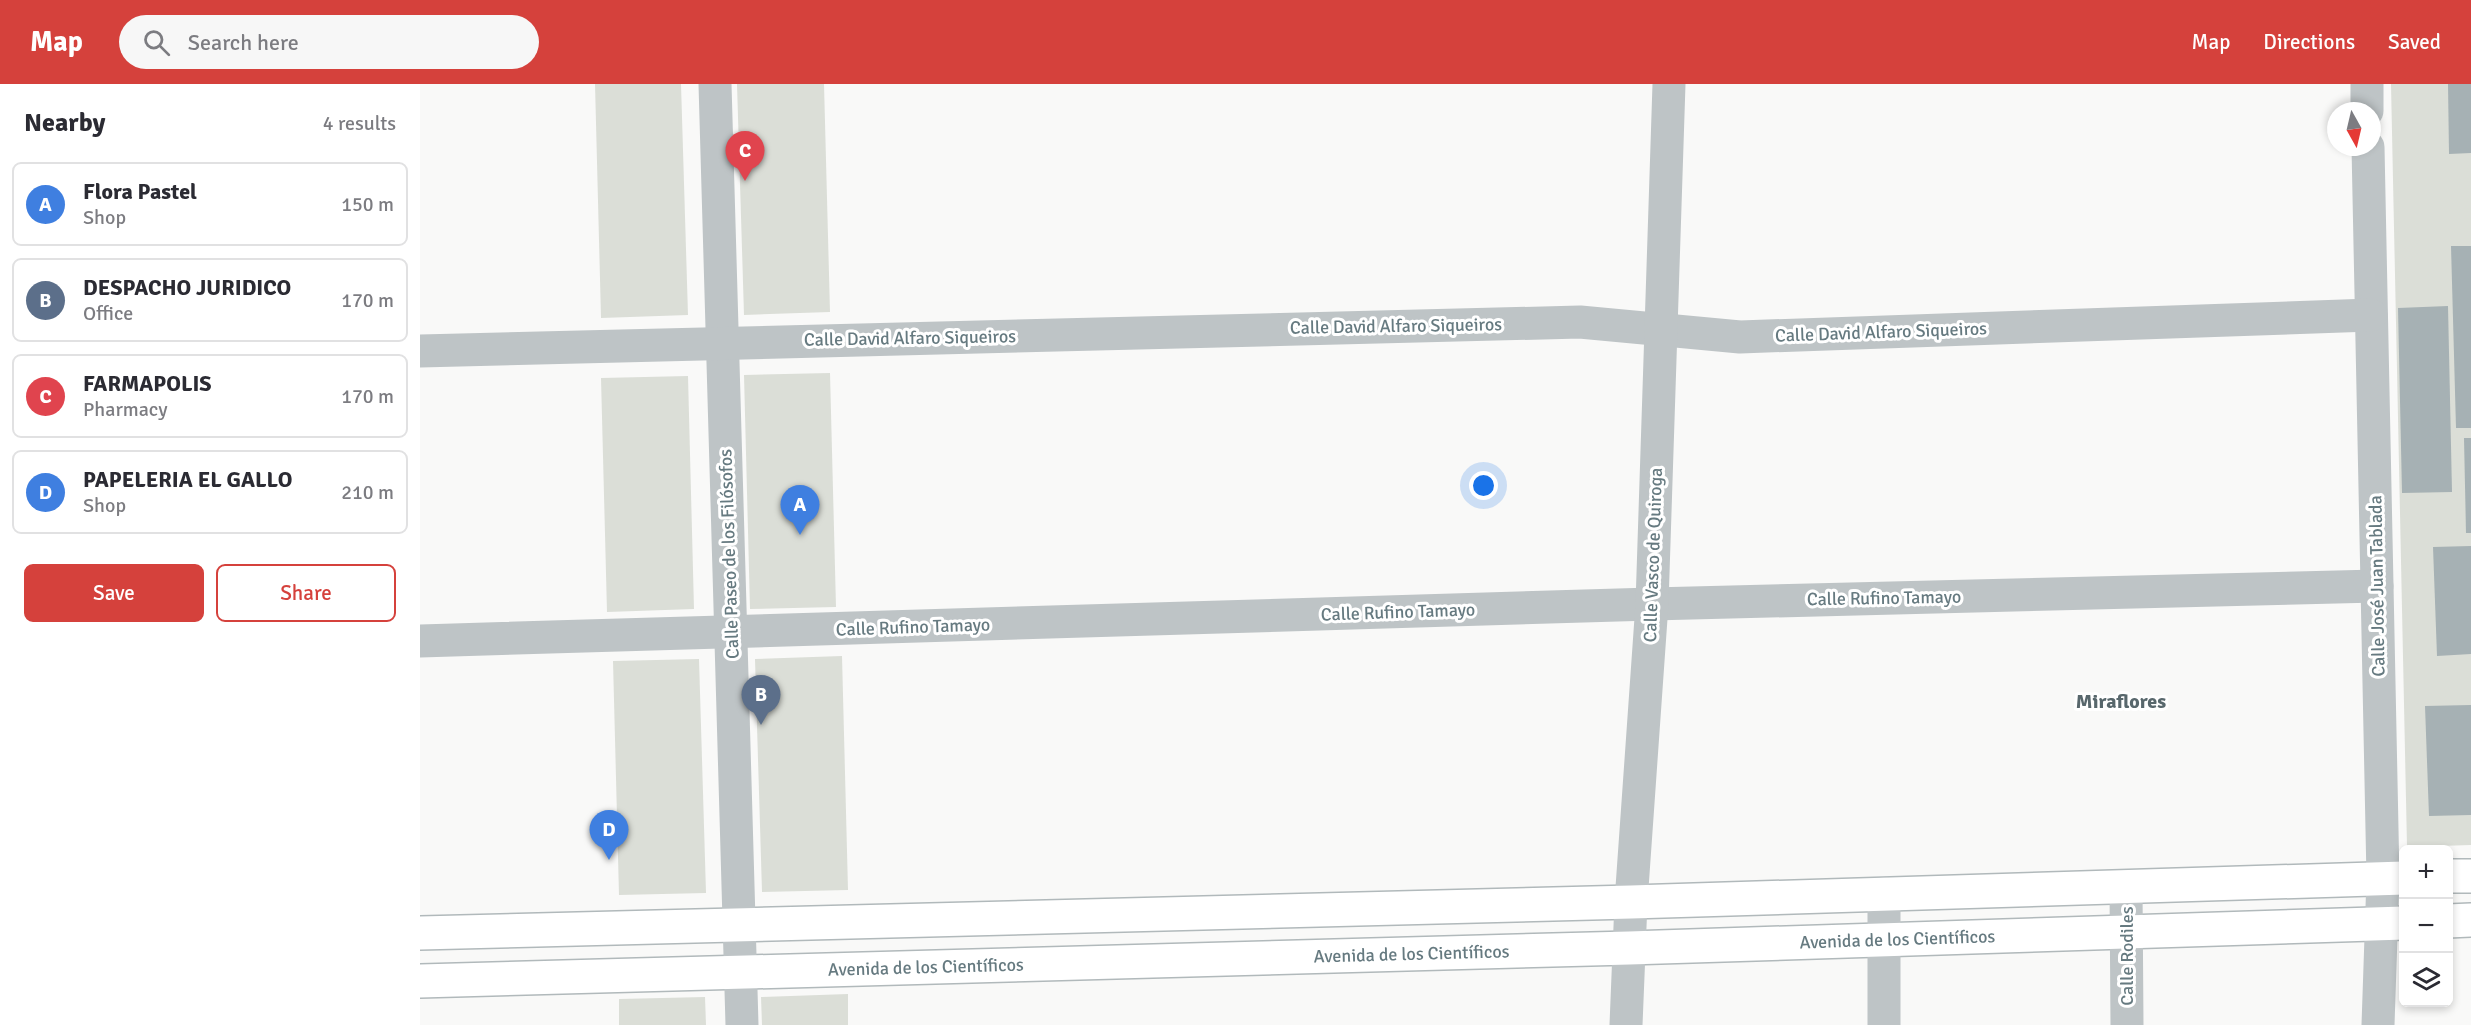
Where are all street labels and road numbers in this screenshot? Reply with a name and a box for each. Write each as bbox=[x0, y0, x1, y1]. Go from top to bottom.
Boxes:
street label: Calle David Alfaro Siqueiros bbox=[1290, 313, 1502, 339]
street label: Calle David Alfaro Siqueiros bbox=[1775, 317, 1987, 347]
street label: Calle David Alfaro Siqueiros bbox=[804, 325, 1016, 351]
street label: Calle Paseo de los Filósofos bbox=[714, 449, 744, 659]
street label: Calle Vasco de Quiroga bbox=[1639, 467, 1667, 643]
street label: Calle José Juan Tablada bbox=[2364, 495, 2390, 677]
street label: Calle Rufino Tamayo bbox=[1807, 586, 1961, 610]
street label: Calle Rufino Tamayo bbox=[1320, 598, 1476, 626]
street label: Calle Rufino Tamayo bbox=[835, 613, 991, 641]
street label: Calle Rodiles bbox=[2116, 906, 2138, 1006]
street label: Avenida de los Científicos bbox=[1799, 925, 1996, 953]
street label: Avenida de los Científicos bbox=[1313, 940, 1510, 968]
street label: Avenida de los Científicos bbox=[828, 954, 1024, 981]

